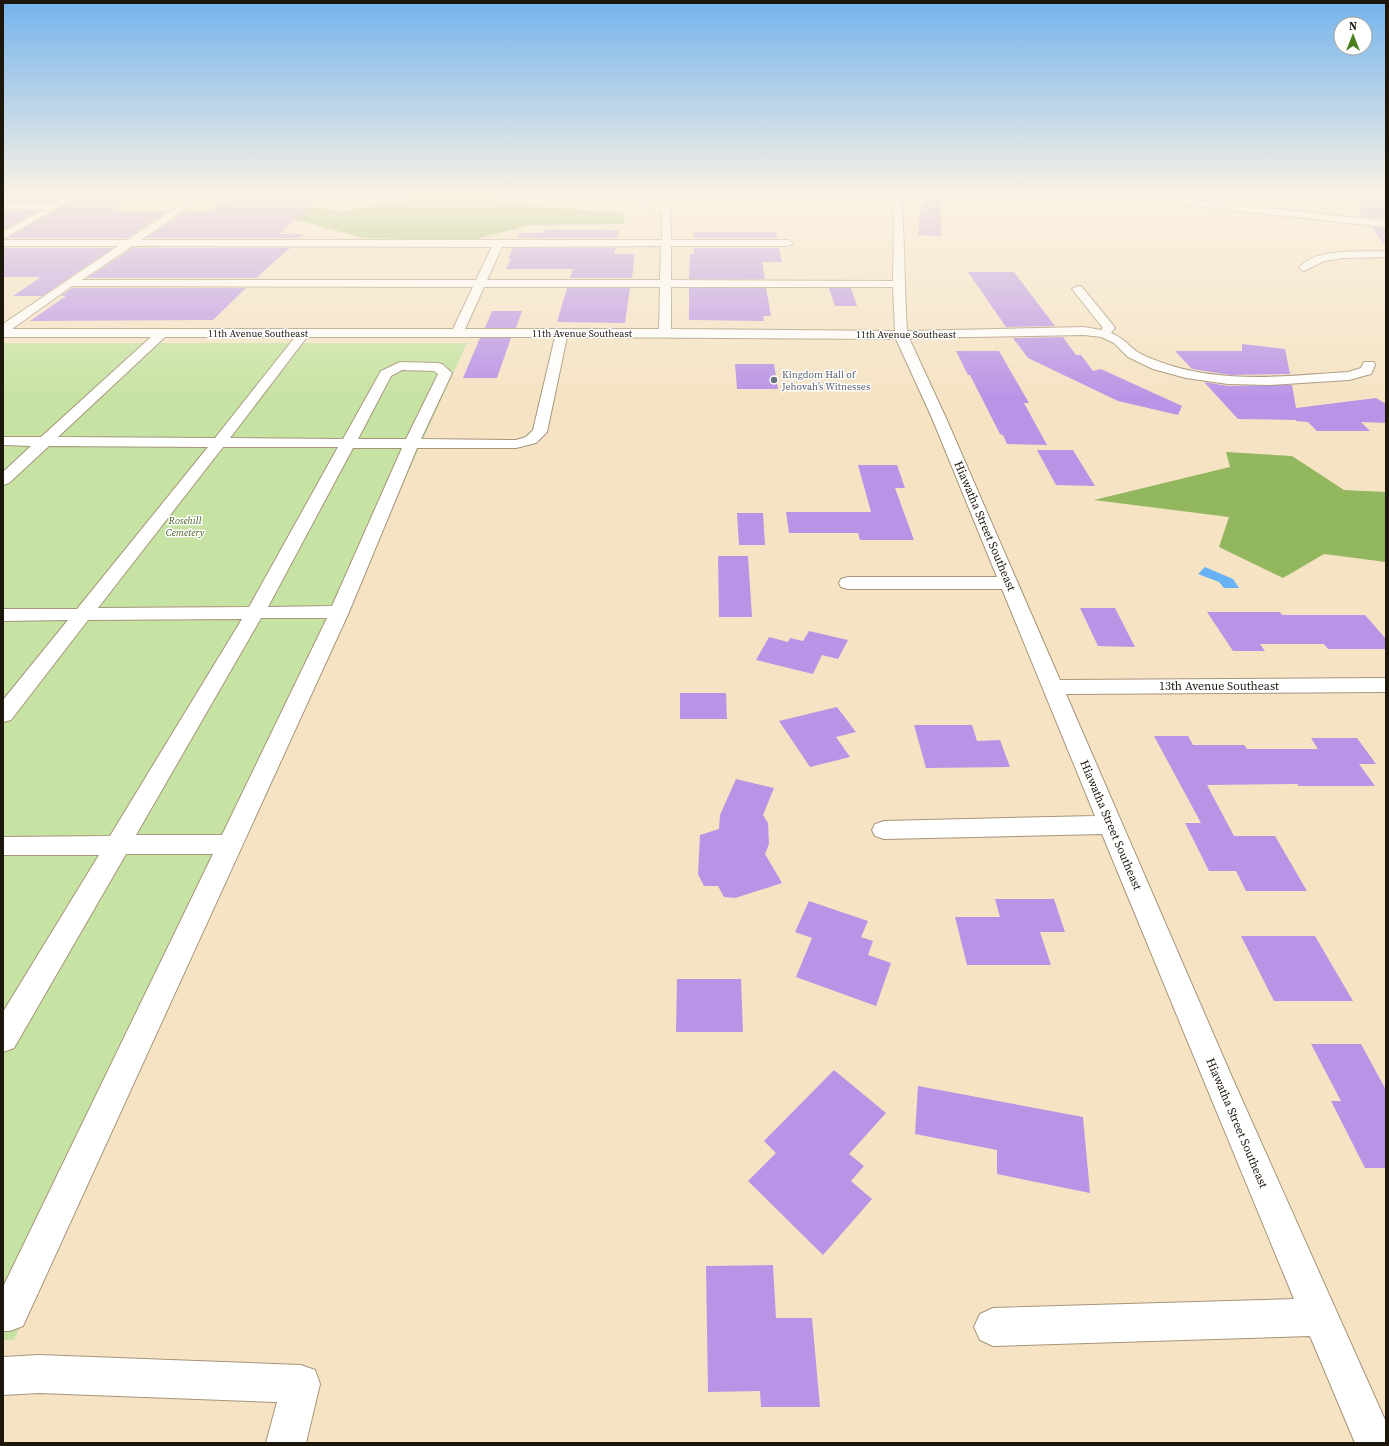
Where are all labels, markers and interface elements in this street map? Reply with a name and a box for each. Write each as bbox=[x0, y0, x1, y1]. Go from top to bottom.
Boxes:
north arrow bbox=[1333, 16, 1373, 56]
text: N bbox=[1349, 19, 1357, 34]
street label: 11th Avenue Southeast bbox=[208, 327, 309, 340]
street label: 11th Avenue Southeast bbox=[532, 327, 633, 340]
street label: 11th Avenue Southeast bbox=[856, 328, 957, 341]
place label: Kingdom Hall of Jehovah’s Witnesses bbox=[781, 368, 870, 393]
marker: Kingdom Hall of Jehovah’s Witnesses bbox=[769, 375, 779, 385]
street label: Hiawatha Street Southeast bbox=[950, 459, 1020, 594]
park label: Rosehill Cemetery bbox=[166, 514, 204, 539]
street label: 13th Avenue Southeast bbox=[1159, 678, 1279, 694]
street label: Hiawatha Street Southeast bbox=[1076, 758, 1146, 893]
street label: Hiawatha Street Southeast bbox=[1202, 1056, 1272, 1191]

